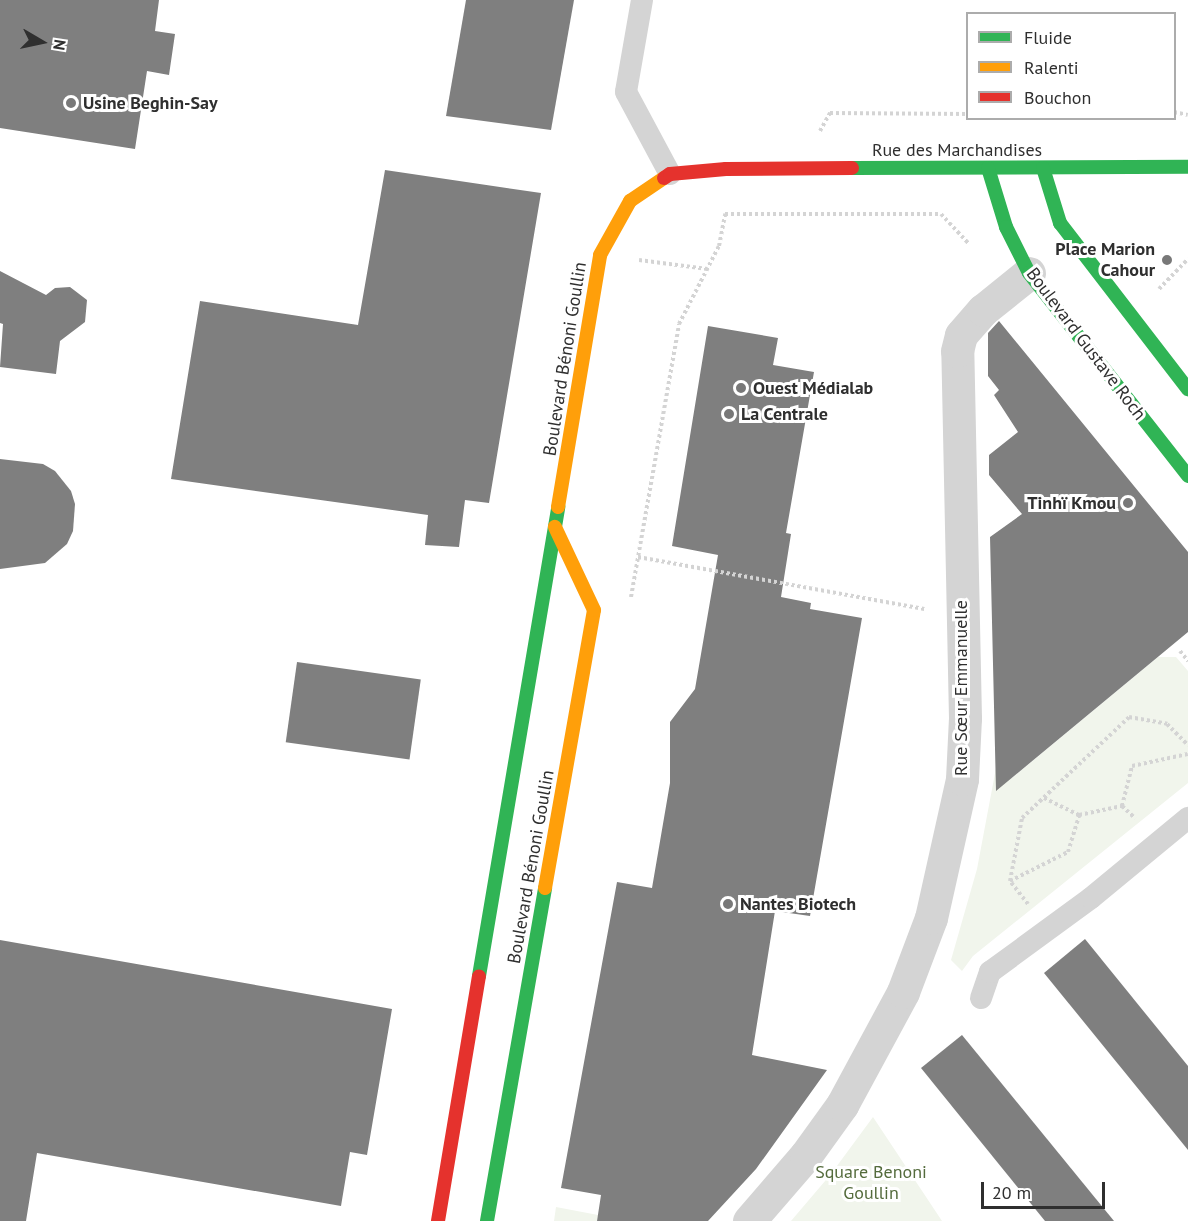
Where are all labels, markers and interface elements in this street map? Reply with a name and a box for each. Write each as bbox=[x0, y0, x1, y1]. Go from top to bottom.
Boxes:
north arrow bbox=[12, 12, 72, 72]
legend bbox=[966, 12, 1176, 120]
text: Fluide bbox=[1024, 26, 1072, 49]
text: N bbox=[49, 38, 70, 52]
text: Ralenti bbox=[1024, 56, 1079, 79]
text: Bouchon bbox=[1024, 86, 1091, 109]
place label: Usine Beghin-Say bbox=[83, 92, 218, 114]
marker: Usine Beghin-Say bbox=[64, 96, 78, 110]
street label: Rue des Marchandises bbox=[872, 139, 1042, 161]
place label: Place Marion Cahour bbox=[1055, 239, 1155, 282]
marker: Place Marion Cahour bbox=[1160, 253, 1174, 267]
street label: Boulevard Bénoni Goullin bbox=[539, 260, 591, 458]
street label: Boulevard Gustave Roch bbox=[1022, 264, 1150, 424]
place label: Ouest Médialab bbox=[753, 377, 873, 399]
marker: Ouest Médialab bbox=[734, 381, 748, 395]
place label: La Centrale bbox=[741, 403, 828, 425]
marker: La Centrale bbox=[722, 407, 736, 421]
place label: Tinhï Kmou bbox=[1027, 492, 1116, 514]
marker: Tinhï Kmou bbox=[1121, 496, 1135, 510]
street label: Rue Sœur Emmanuelle bbox=[950, 600, 972, 776]
street label: Boulevard Bénoni Goullin bbox=[503, 768, 559, 966]
place label: Nantes Biotech bbox=[740, 893, 856, 915]
marker: Nantes Biotech bbox=[721, 897, 735, 911]
park label: Square Benoni Goullin bbox=[815, 1162, 927, 1204]
scale bar bbox=[984, 1170, 1108, 1208]
text: 20 m bbox=[992, 1181, 1031, 1204]

